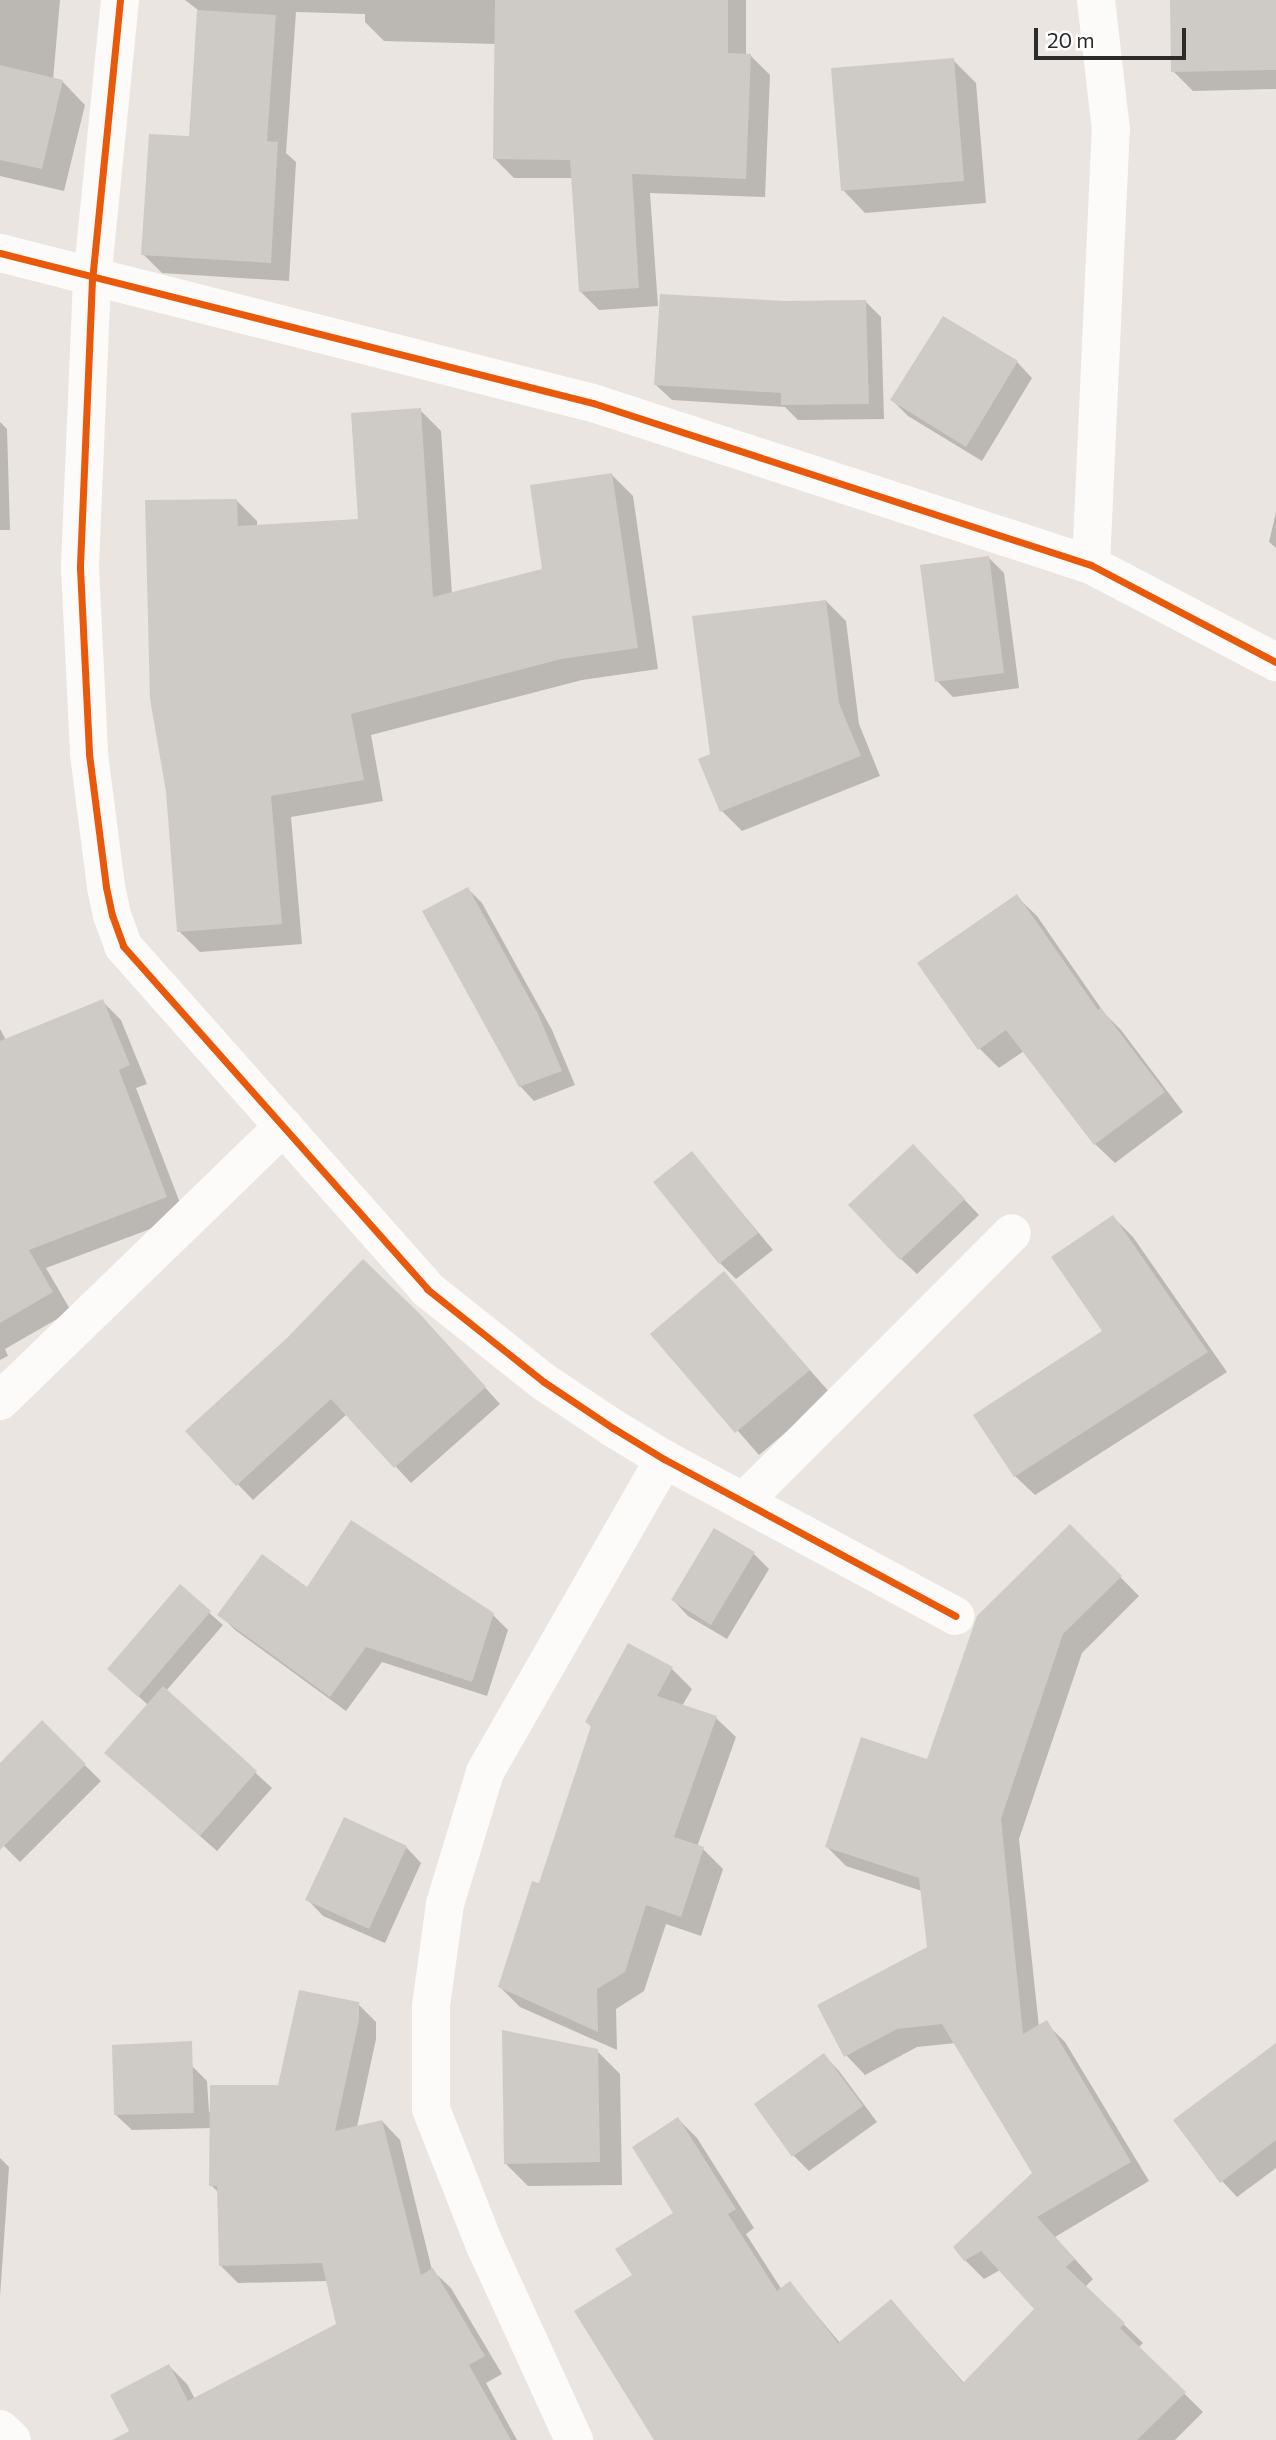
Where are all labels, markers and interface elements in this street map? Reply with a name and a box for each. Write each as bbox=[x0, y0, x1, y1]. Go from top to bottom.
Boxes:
scale bar bbox=[1038, 14, 1190, 58]
text: 20 m bbox=[1047, 27, 1095, 52]

